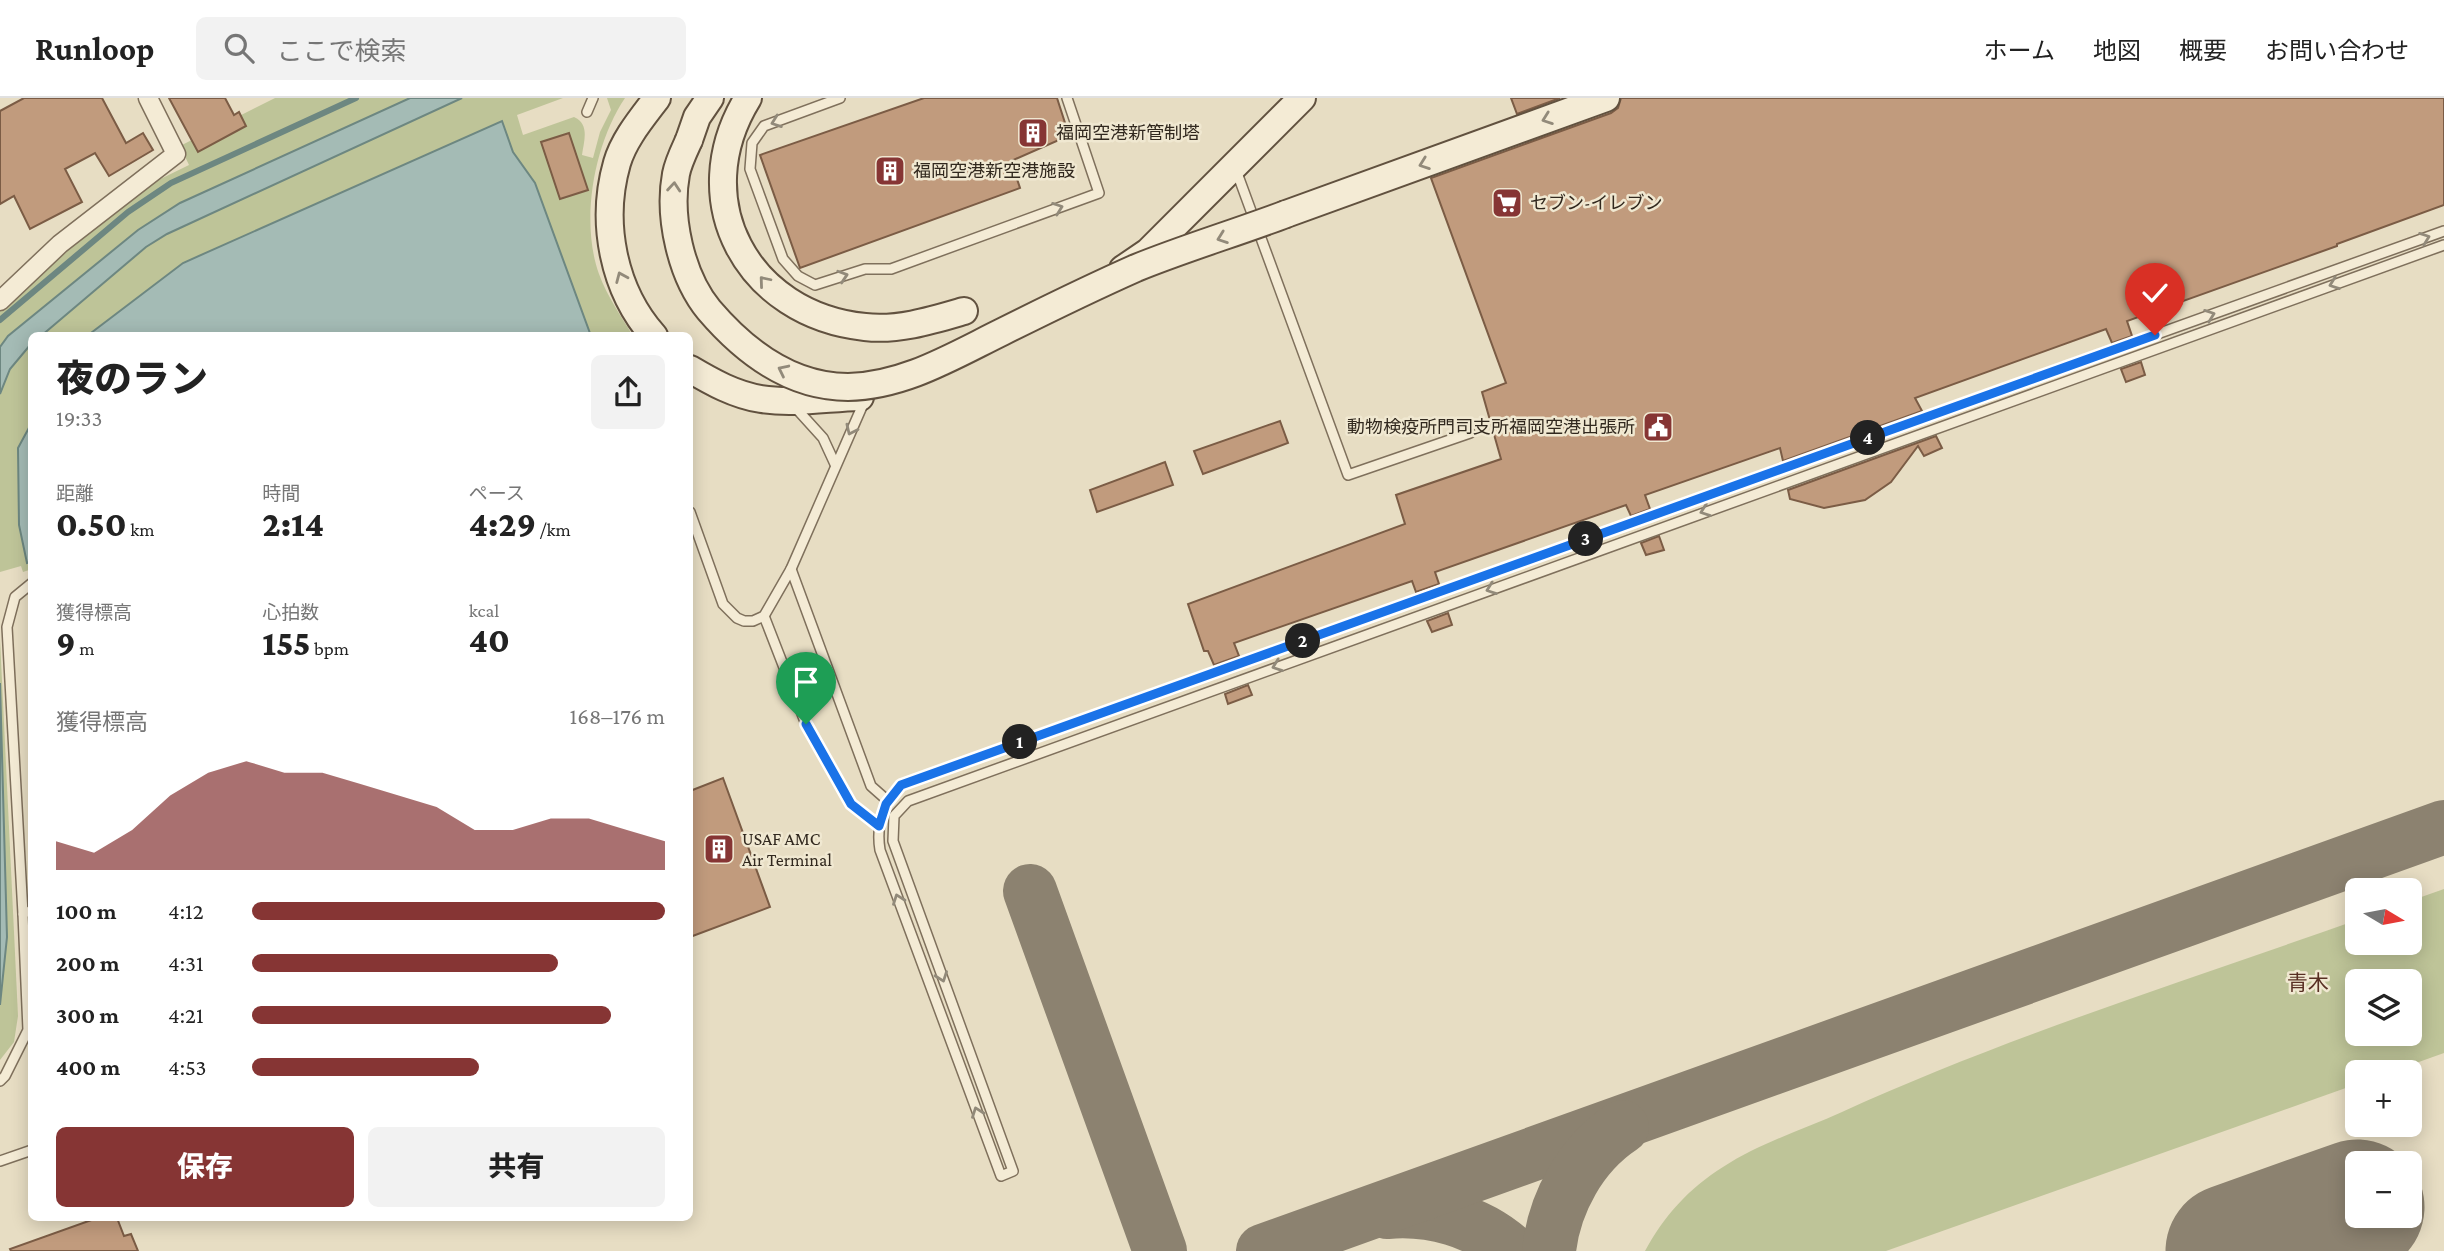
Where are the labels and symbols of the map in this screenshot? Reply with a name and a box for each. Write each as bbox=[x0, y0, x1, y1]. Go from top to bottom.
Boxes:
one-way arrow bbox=[1541, 111, 1553, 125]
one-way arrow bbox=[771, 113, 783, 127]
building icon: 福岡空港新管制塔 bbox=[1016, 116, 1050, 150]
place label: 福岡空港新管制塔 bbox=[1056, 123, 1200, 143]
building icon: 福岡空港新空港施設 bbox=[873, 154, 907, 188]
one-way arrow bbox=[1418, 156, 1430, 170]
place label: 福岡空港新空港施設 bbox=[913, 161, 1075, 181]
one-way arrow bbox=[667, 181, 682, 193]
supermarket icon: セブン-イレブン bbox=[1490, 186, 1524, 220]
place label: セブン-イレブン bbox=[1530, 193, 1663, 213]
one-way arrow bbox=[1052, 202, 1064, 216]
one-way arrow bbox=[1216, 229, 1228, 243]
one-way arrow bbox=[2418, 232, 2430, 246]
pin bbox=[2125, 263, 2185, 335]
one-way arrow bbox=[837, 270, 849, 285]
one-way arrow bbox=[615, 272, 629, 284]
one-way arrow bbox=[760, 276, 772, 289]
one-way arrow bbox=[2328, 276, 2340, 290]
one-way arrow bbox=[2204, 309, 2216, 323]
one-way arrow bbox=[778, 365, 790, 379]
public building icon: 動物検疫所門司支所福岡空港出張所 bbox=[1641, 410, 1675, 444]
place label: 動物検疫所門司支所福岡空港出張所 bbox=[1347, 417, 1635, 437]
pin: 4 bbox=[1850, 420, 1885, 456]
one-way arrow bbox=[845, 423, 859, 435]
one-way arrow bbox=[1699, 503, 1711, 517]
pin: 3 bbox=[1568, 522, 1604, 556]
one-way arrow bbox=[1485, 580, 1497, 594]
pin: 2 bbox=[1286, 624, 1320, 658]
pin bbox=[776, 652, 836, 724]
one-way arrow bbox=[1271, 658, 1283, 672]
pin: 1 bbox=[1002, 724, 1038, 760]
place label: USAF AMC Air Terminal bbox=[742, 829, 832, 870]
building icon: USAF AMC Air Terminal bbox=[702, 832, 736, 866]
north arrow bbox=[2345, 878, 2422, 956]
one-way arrow bbox=[892, 893, 906, 905]
one-way arrow bbox=[934, 970, 948, 982]
district label: 青木 bbox=[2287, 971, 2329, 995]
one-way arrow bbox=[972, 1107, 986, 1119]

